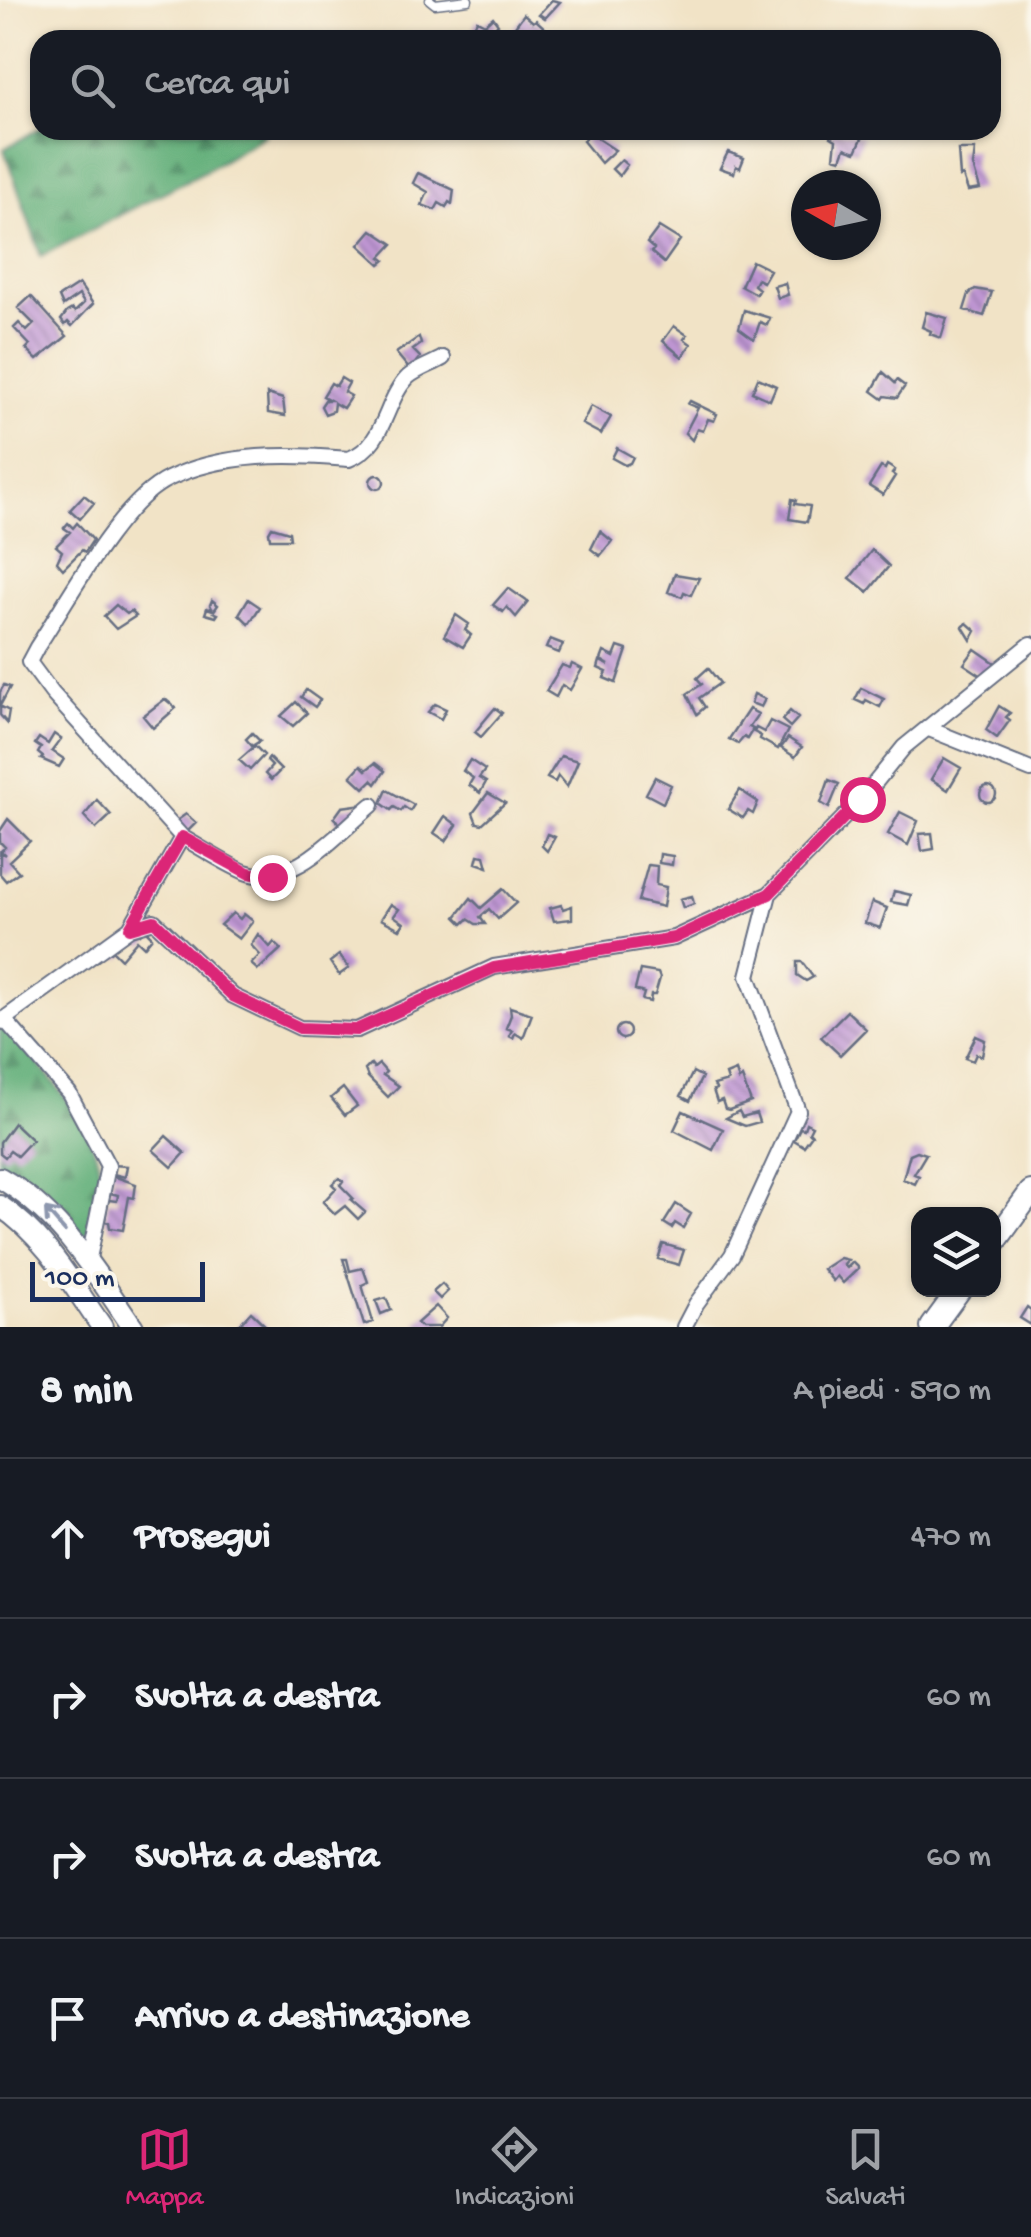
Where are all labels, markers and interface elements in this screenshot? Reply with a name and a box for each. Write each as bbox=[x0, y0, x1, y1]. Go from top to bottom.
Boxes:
search box bbox=[30, 30, 1001, 140]
icon: search bbox=[65, 58, 120, 113]
text: Cerca qui bbox=[145, 63, 290, 107]
north arrow bbox=[791, 170, 881, 260]
route start bbox=[840, 777, 886, 823]
route end bbox=[250, 855, 296, 901]
map controls bbox=[911, 1207, 1001, 1297]
button: layers bbox=[911, 1207, 1001, 1297]
one-way arrow bbox=[43, 1208, 66, 1233]
scale bar bbox=[30, 1257, 205, 1302]
text: 100 m bbox=[45, 1263, 115, 1296]
text: 8 min bbox=[40, 1368, 132, 1417]
text: A piedi · 590 m bbox=[793, 1373, 991, 1411]
icon: ahead bbox=[40, 1511, 95, 1566]
text: Prosegui bbox=[135, 1516, 270, 1560]
text: 470 m bbox=[911, 1519, 991, 1557]
icon: right bbox=[40, 1671, 95, 1726]
text: Svolta a destra bbox=[135, 1676, 379, 1720]
text: 60 m bbox=[926, 1679, 991, 1717]
icon: right bbox=[40, 1831, 95, 1886]
text: Svolta a destra bbox=[135, 1836, 379, 1880]
text: 60 m bbox=[926, 1839, 991, 1877]
icon: arrive bbox=[40, 1991, 95, 2046]
text: Arrivo a destinazione bbox=[135, 1996, 469, 2040]
tab: Mappa bbox=[125, 2122, 204, 2215]
tab: Indicazioni bbox=[455, 2122, 574, 2215]
tab: Salvati bbox=[825, 2122, 906, 2215]

